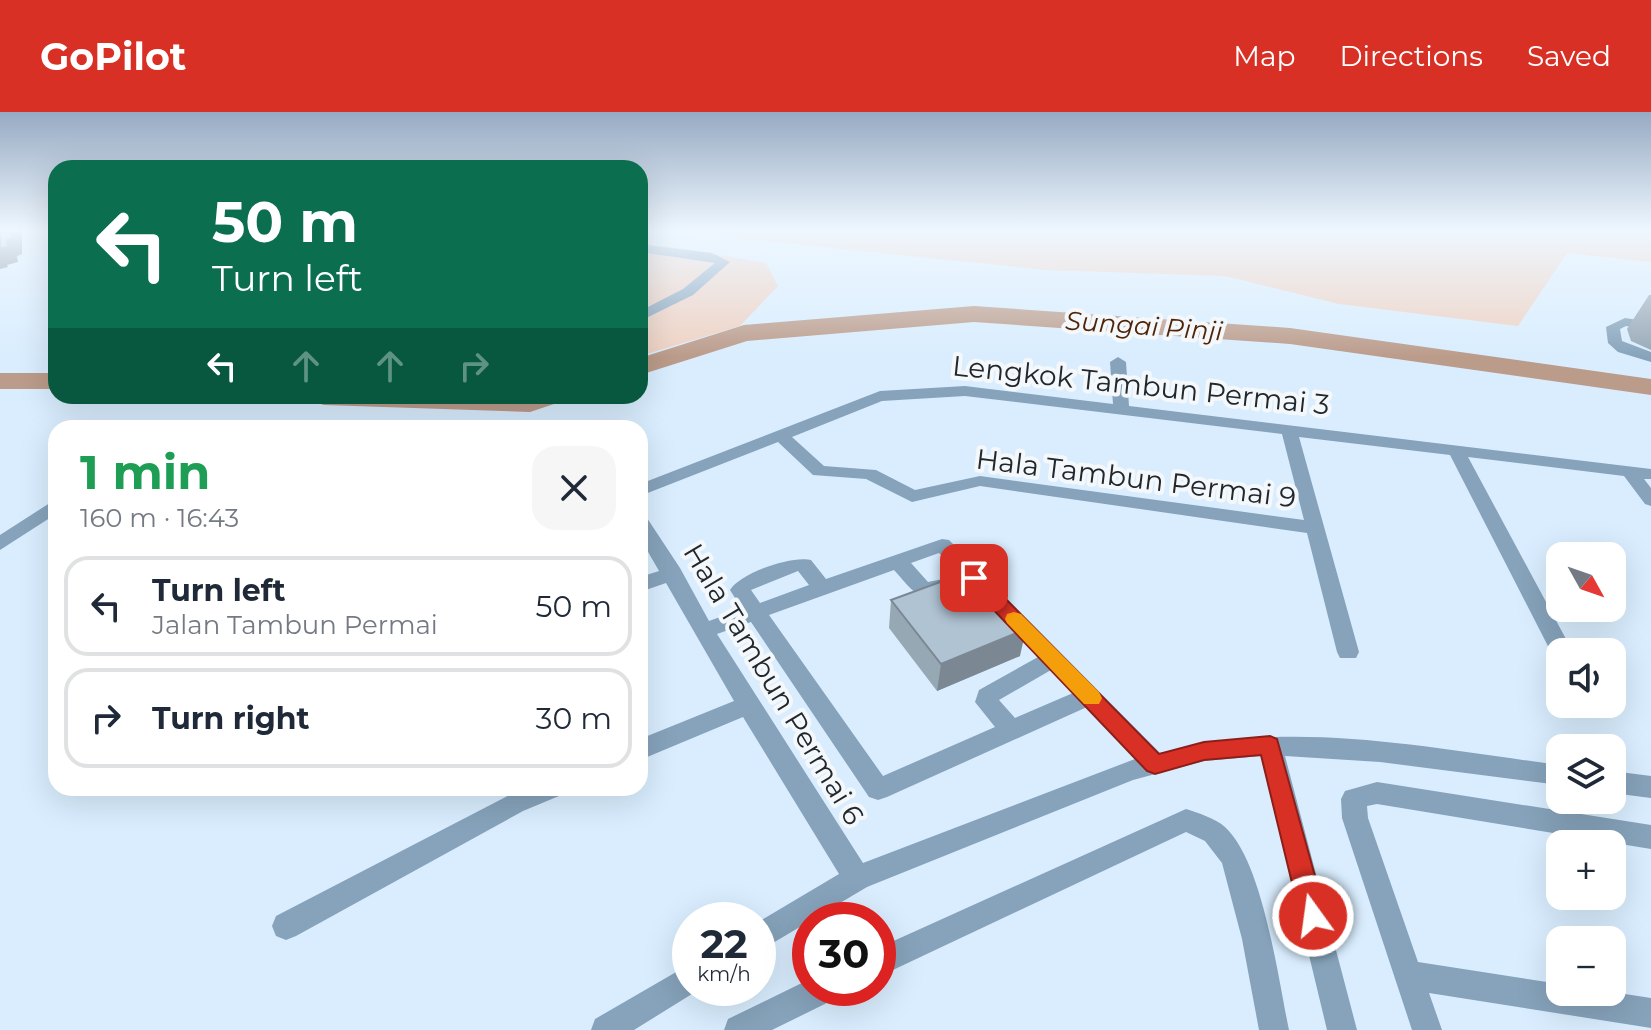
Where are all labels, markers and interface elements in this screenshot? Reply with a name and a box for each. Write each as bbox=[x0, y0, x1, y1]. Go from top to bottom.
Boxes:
text: GoPilot bbox=[40, 33, 186, 80]
text: Map bbox=[1233, 39, 1295, 73]
text: Directions bbox=[1339, 39, 1483, 73]
text: Saved bbox=[1527, 39, 1611, 73]
text: 50 m bbox=[212, 188, 358, 256]
icon: left bbox=[80, 192, 184, 296]
text: Turn left bbox=[212, 256, 363, 300]
water label: Sungai Pinji bbox=[1064, 305, 1225, 348]
icon: left bbox=[200, 344, 244, 388]
icon: ahead bbox=[284, 344, 328, 388]
icon: ahead bbox=[368, 344, 412, 388]
icon: right bbox=[452, 344, 496, 388]
street label: Lengkok Tambun Permai 3 bbox=[951, 348, 1331, 422]
street label: Hala Tambun Permai 9 bbox=[974, 442, 1298, 514]
text: 1 min bbox=[80, 443, 210, 501]
button: close bbox=[532, 446, 616, 530]
text: 160 m · 16:43 bbox=[80, 502, 239, 534]
street label: Hala Tambun Permai 6 bbox=[676, 537, 872, 831]
north arrow bbox=[1546, 542, 1626, 622]
map controls bbox=[1546, 542, 1626, 1006]
pin bbox=[940, 544, 1008, 612]
icon: arrive bbox=[952, 556, 996, 600]
text: Turn left bbox=[152, 572, 285, 609]
icon: left bbox=[84, 584, 128, 628]
text: 50 m bbox=[535, 588, 612, 625]
text: Jalan Tambun Permai bbox=[152, 609, 438, 641]
button: sound bbox=[1546, 638, 1626, 718]
icon: right bbox=[84, 696, 128, 740]
text: Turn right bbox=[152, 700, 309, 737]
text: 30 m bbox=[536, 700, 612, 737]
button: layers bbox=[1546, 734, 1626, 814]
button: + bbox=[1546, 830, 1626, 910]
position arrow bbox=[1271, 874, 1355, 958]
speed limit sign: 30 bbox=[792, 902, 896, 1006]
text: 22 bbox=[700, 919, 748, 968]
button: − bbox=[1546, 926, 1626, 1006]
text: km/h bbox=[697, 962, 751, 986]

